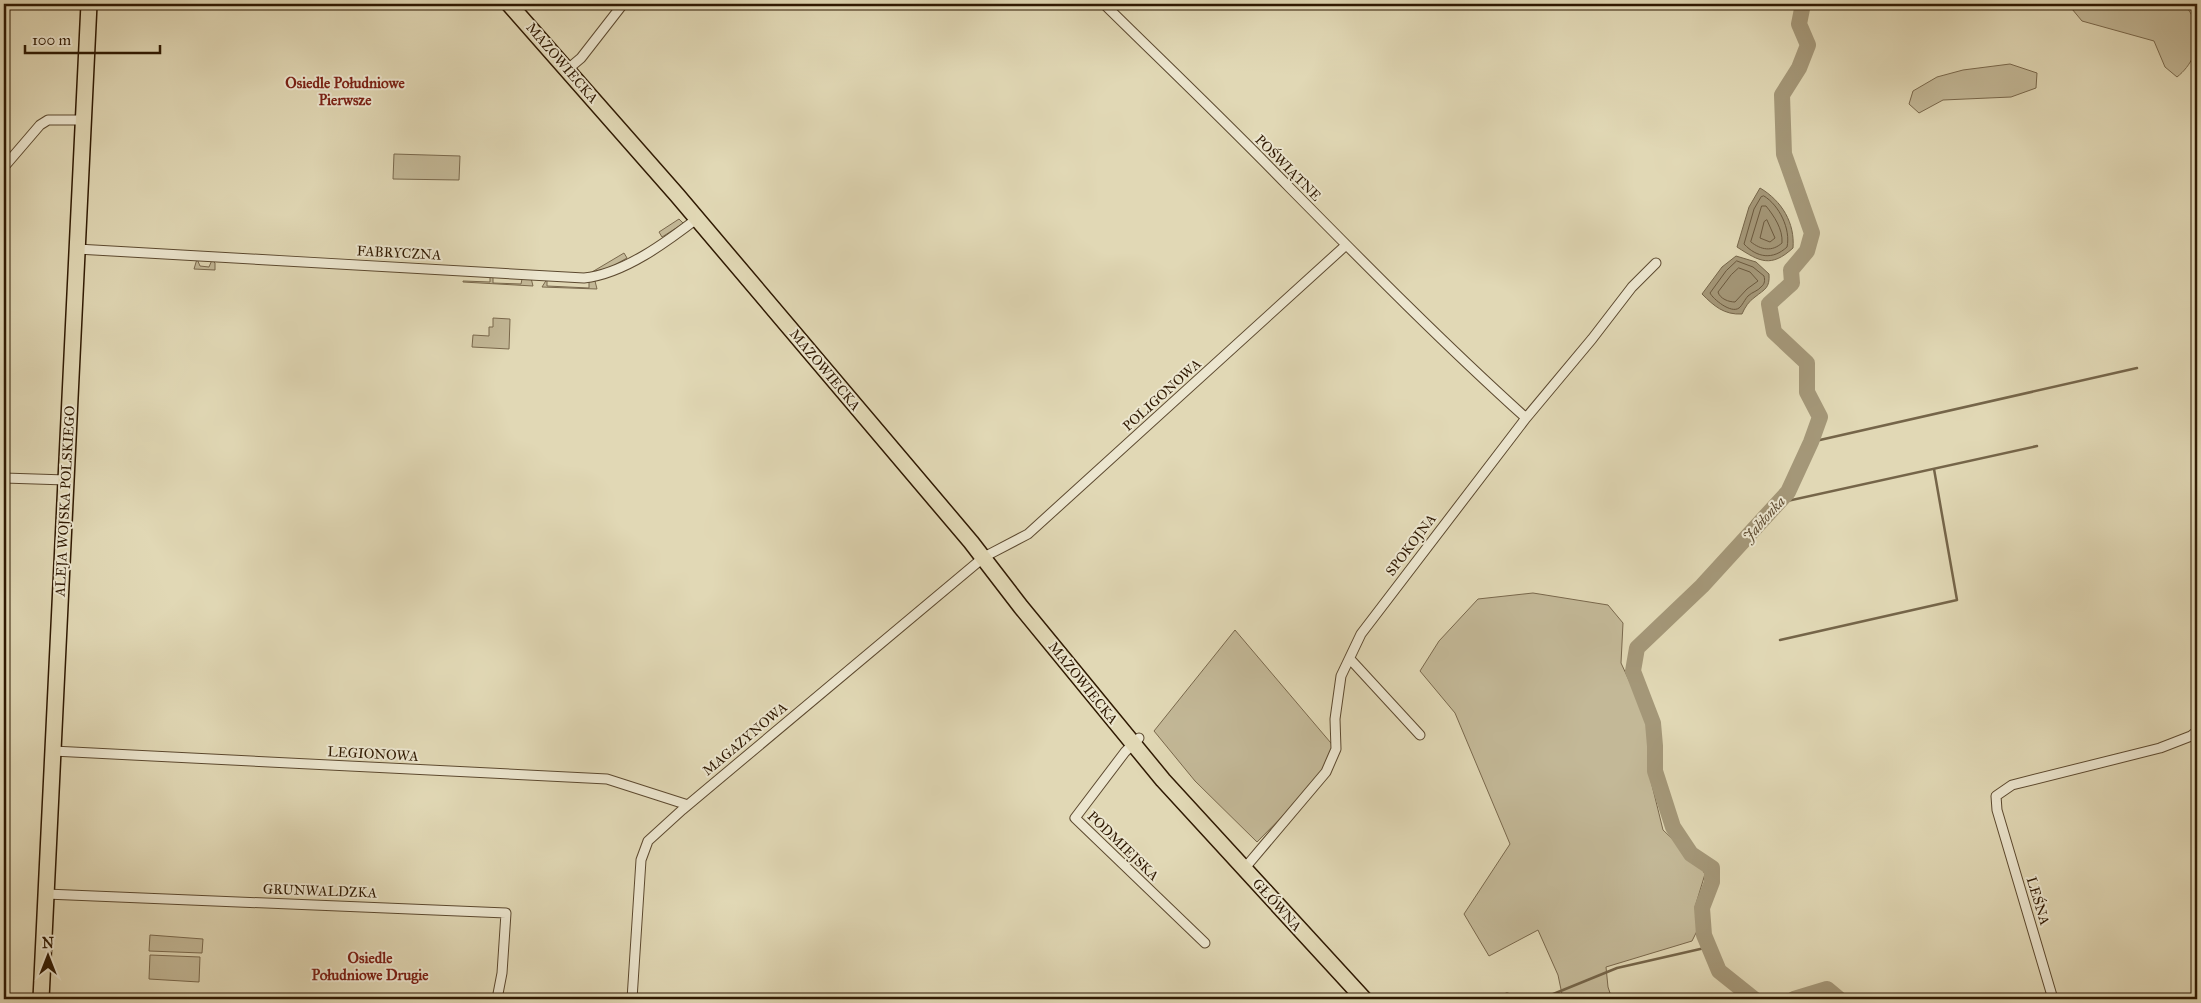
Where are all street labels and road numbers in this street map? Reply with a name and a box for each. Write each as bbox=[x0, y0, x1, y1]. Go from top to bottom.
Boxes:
street label: MAZOWIECKA bbox=[522, 19, 602, 107]
street label: POŚWIĄTNE bbox=[1251, 130, 1326, 205]
street label: FABRYCZNA bbox=[356, 242, 442, 264]
street label: MAZOWIECKA bbox=[786, 326, 864, 415]
street label: POLIGONOWA bbox=[1119, 355, 1205, 435]
street label: ALEJA WOJSKA POLSKIEGO bbox=[51, 405, 79, 598]
street label: SPOKOJNA bbox=[1382, 510, 1441, 580]
street label: MAZOWIECKA bbox=[1045, 638, 1122, 728]
street label: MAGAZYNOWA bbox=[699, 698, 791, 779]
street label: LEGIONOWA bbox=[327, 743, 420, 765]
street label: PODMIEJSKA bbox=[1083, 808, 1163, 885]
street label: GŁÓWNA bbox=[1249, 874, 1307, 935]
street label: LEŚNA bbox=[2023, 874, 2055, 928]
street label: GRUNWALDZKA bbox=[263, 881, 378, 902]

